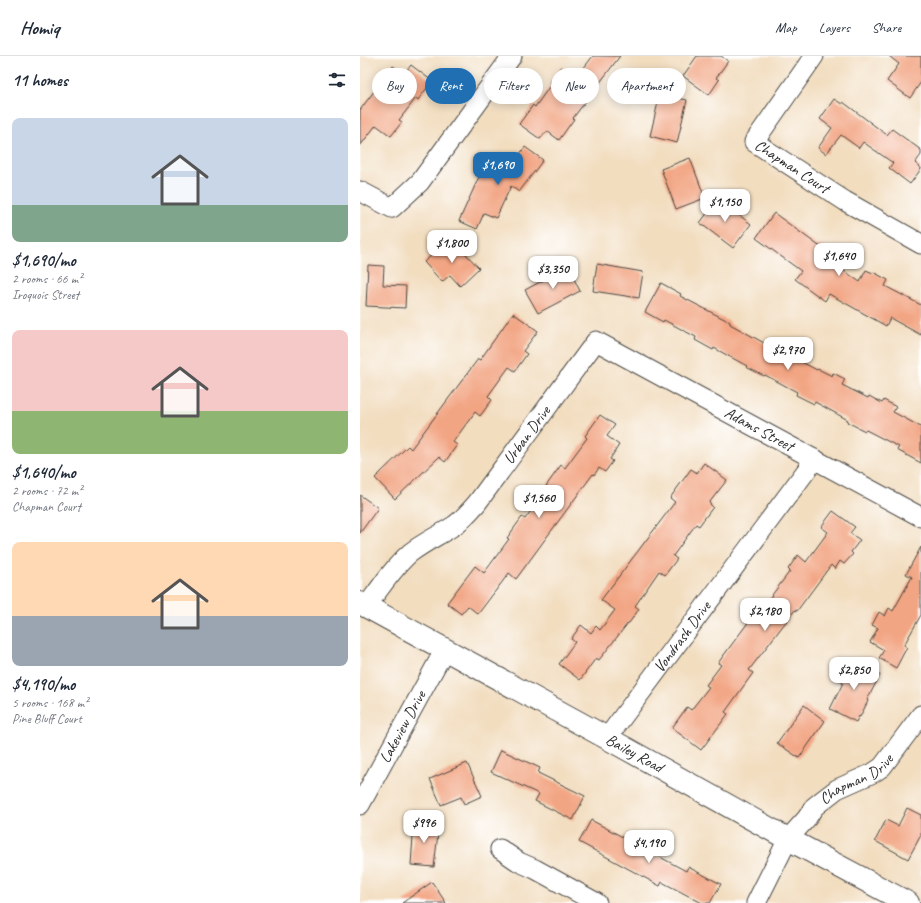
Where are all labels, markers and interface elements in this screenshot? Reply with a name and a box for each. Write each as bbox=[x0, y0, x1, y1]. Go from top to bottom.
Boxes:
text: Homiq bbox=[20, 16, 59, 40]
text: Map bbox=[775, 19, 797, 36]
text: Layers bbox=[819, 19, 850, 36]
text: Share bbox=[872, 19, 901, 36]
chip: Buy bbox=[372, 68, 417, 104]
chip: Rent bbox=[425, 68, 476, 104]
chip: Filters bbox=[484, 68, 543, 104]
chip: New bbox=[551, 68, 599, 104]
chip: Apartment bbox=[607, 68, 686, 104]
icon: filters bbox=[326, 69, 348, 91]
text: 11 homes bbox=[12, 70, 68, 91]
street label: Chapman Court bbox=[751, 135, 835, 199]
icon: home bbox=[144, 144, 216, 216]
pin: $1,690 bbox=[465, 152, 531, 186]
text: $1,690 bbox=[482, 157, 514, 173]
pin: $1,150 bbox=[692, 189, 758, 223]
text: $1,150 bbox=[709, 194, 741, 210]
pin: $1,800 bbox=[419, 230, 485, 264]
text: $1,800 bbox=[436, 235, 468, 251]
pin: $1,640 bbox=[806, 243, 872, 277]
text: $1,640 bbox=[823, 248, 855, 264]
text: $1,690/mo bbox=[12, 250, 76, 271]
pin: $3,350 bbox=[520, 256, 586, 290]
text: $3,350 bbox=[537, 261, 569, 277]
text: 2 rooms · 66 m² bbox=[12, 271, 82, 287]
text: Iroquois Street bbox=[12, 287, 79, 303]
pin: $2,970 bbox=[755, 337, 821, 371]
text: $2,970 bbox=[772, 342, 804, 358]
icon: home bbox=[144, 356, 216, 428]
street label: Urban Drive bbox=[499, 400, 556, 468]
street label: Adams Street bbox=[721, 403, 799, 457]
text: $1,640/mo bbox=[12, 462, 76, 483]
text: 2 rooms · 72 m² bbox=[12, 483, 82, 499]
pin: $1,560 bbox=[506, 485, 572, 519]
text: $1,560 bbox=[523, 490, 555, 506]
text: Chapman Court bbox=[12, 499, 81, 515]
icon: home bbox=[144, 568, 216, 640]
street label: Vondrash Drive bbox=[649, 596, 716, 677]
pin: $2,180 bbox=[732, 598, 798, 632]
text: $2,180 bbox=[749, 603, 781, 619]
pin: $2,850 bbox=[821, 657, 887, 691]
text: $2,850 bbox=[838, 662, 870, 678]
text: $4,190/mo bbox=[12, 674, 75, 695]
street label: Lakeview Drive bbox=[375, 686, 431, 766]
text: 5 rooms · 168 m² bbox=[12, 695, 88, 711]
text: Pine Bluff Court bbox=[12, 711, 82, 727]
street label: Bailey Road bbox=[602, 729, 669, 779]
street label: Chapman Drive bbox=[815, 749, 899, 809]
pin: $996 bbox=[400, 810, 448, 844]
text: $996 bbox=[412, 815, 436, 831]
pin: $4,190 bbox=[616, 830, 682, 864]
text: $4,190 bbox=[633, 835, 665, 851]

